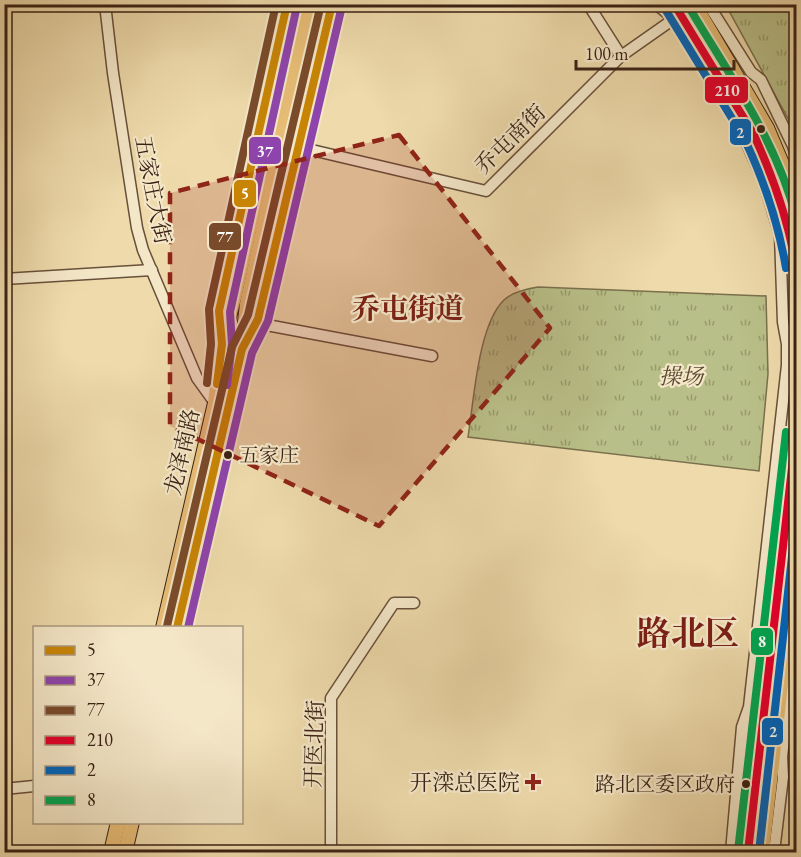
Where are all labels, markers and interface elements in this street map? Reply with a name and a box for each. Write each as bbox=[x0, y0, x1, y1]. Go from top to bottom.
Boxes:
scale bar bbox=[576, 33, 734, 71]
text: 100 m bbox=[585, 42, 629, 65]
line badge: 210 bbox=[704, 76, 749, 104]
text: 210 bbox=[714, 80, 740, 101]
street label: 乔屯南街 bbox=[468, 98, 552, 180]
line badge: 2 bbox=[729, 118, 752, 146]
text: 2 bbox=[736, 122, 745, 143]
unlabelled marker bbox=[755, 123, 767, 135]
street label: 五家庄大街 bbox=[128, 133, 178, 247]
line badge: 37 bbox=[248, 136, 282, 165]
text: 37 bbox=[257, 141, 274, 162]
line badge: 5 bbox=[233, 179, 257, 208]
text: 5 bbox=[241, 183, 249, 204]
line badge: 77 bbox=[208, 222, 242, 251]
text: 77 bbox=[217, 226, 234, 247]
district label: 乔屯街道 bbox=[352, 290, 464, 326]
park label: 操场 bbox=[659, 362, 705, 391]
street label: 龙泽南路 bbox=[158, 406, 206, 498]
place label: 五家庄 bbox=[239, 442, 299, 468]
marker: 五家庄 bbox=[222, 449, 234, 461]
district label: 路北区 bbox=[637, 611, 739, 655]
legend bbox=[33, 626, 243, 824]
line badge: 8 bbox=[750, 627, 774, 656]
text: 8 bbox=[758, 631, 766, 652]
text: 5 bbox=[87, 638, 96, 661]
text: 37 bbox=[87, 668, 105, 691]
text: 77 bbox=[87, 698, 105, 721]
street label: 开医北街 bbox=[298, 700, 330, 788]
line badge: 2 bbox=[761, 717, 784, 746]
text: 2 bbox=[769, 721, 778, 742]
text: 210 bbox=[87, 728, 113, 751]
text: 2 bbox=[87, 758, 96, 781]
place label: 开滦总医院 bbox=[410, 768, 520, 797]
place label: 路北区委区政府 bbox=[595, 771, 735, 797]
marker: 开滦总医院 bbox=[524, 773, 542, 791]
marker: 路北区委区政府 bbox=[740, 778, 752, 790]
text: 8 bbox=[87, 788, 96, 811]

